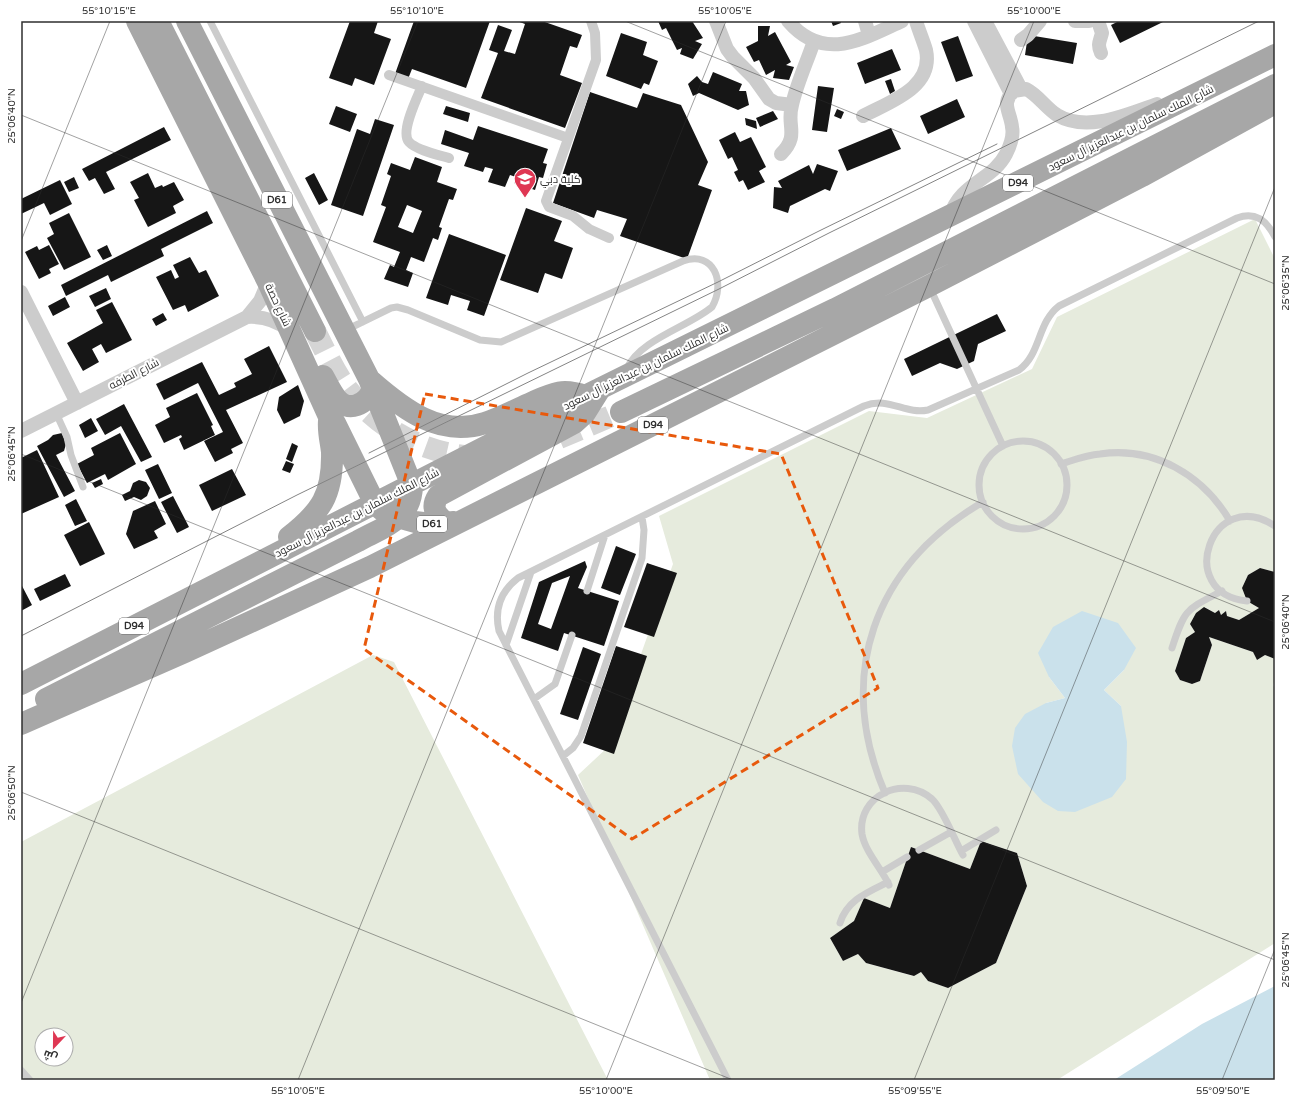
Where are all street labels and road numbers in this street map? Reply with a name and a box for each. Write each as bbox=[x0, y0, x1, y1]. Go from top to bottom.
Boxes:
street label: شارع الملك سلمان بن عبدالعزيز آل سعود bbox=[1046, 82, 1216, 175]
road number: D94 bbox=[1003, 175, 1033, 191]
road number: D61 bbox=[262, 192, 292, 208]
street label: شارع حصة bbox=[261, 281, 294, 329]
street label: شارع الملك سلمان بن عبدالعزيز آل سعود bbox=[561, 321, 731, 414]
street label: شارع الطرفه bbox=[107, 356, 162, 393]
road number: D94 bbox=[638, 417, 668, 433]
street label: شارع الملك سلمان بن عبدالعزيز آل سعود bbox=[273, 466, 442, 561]
road number: D61 bbox=[417, 516, 447, 532]
road number: D94 bbox=[119, 618, 149, 634]

